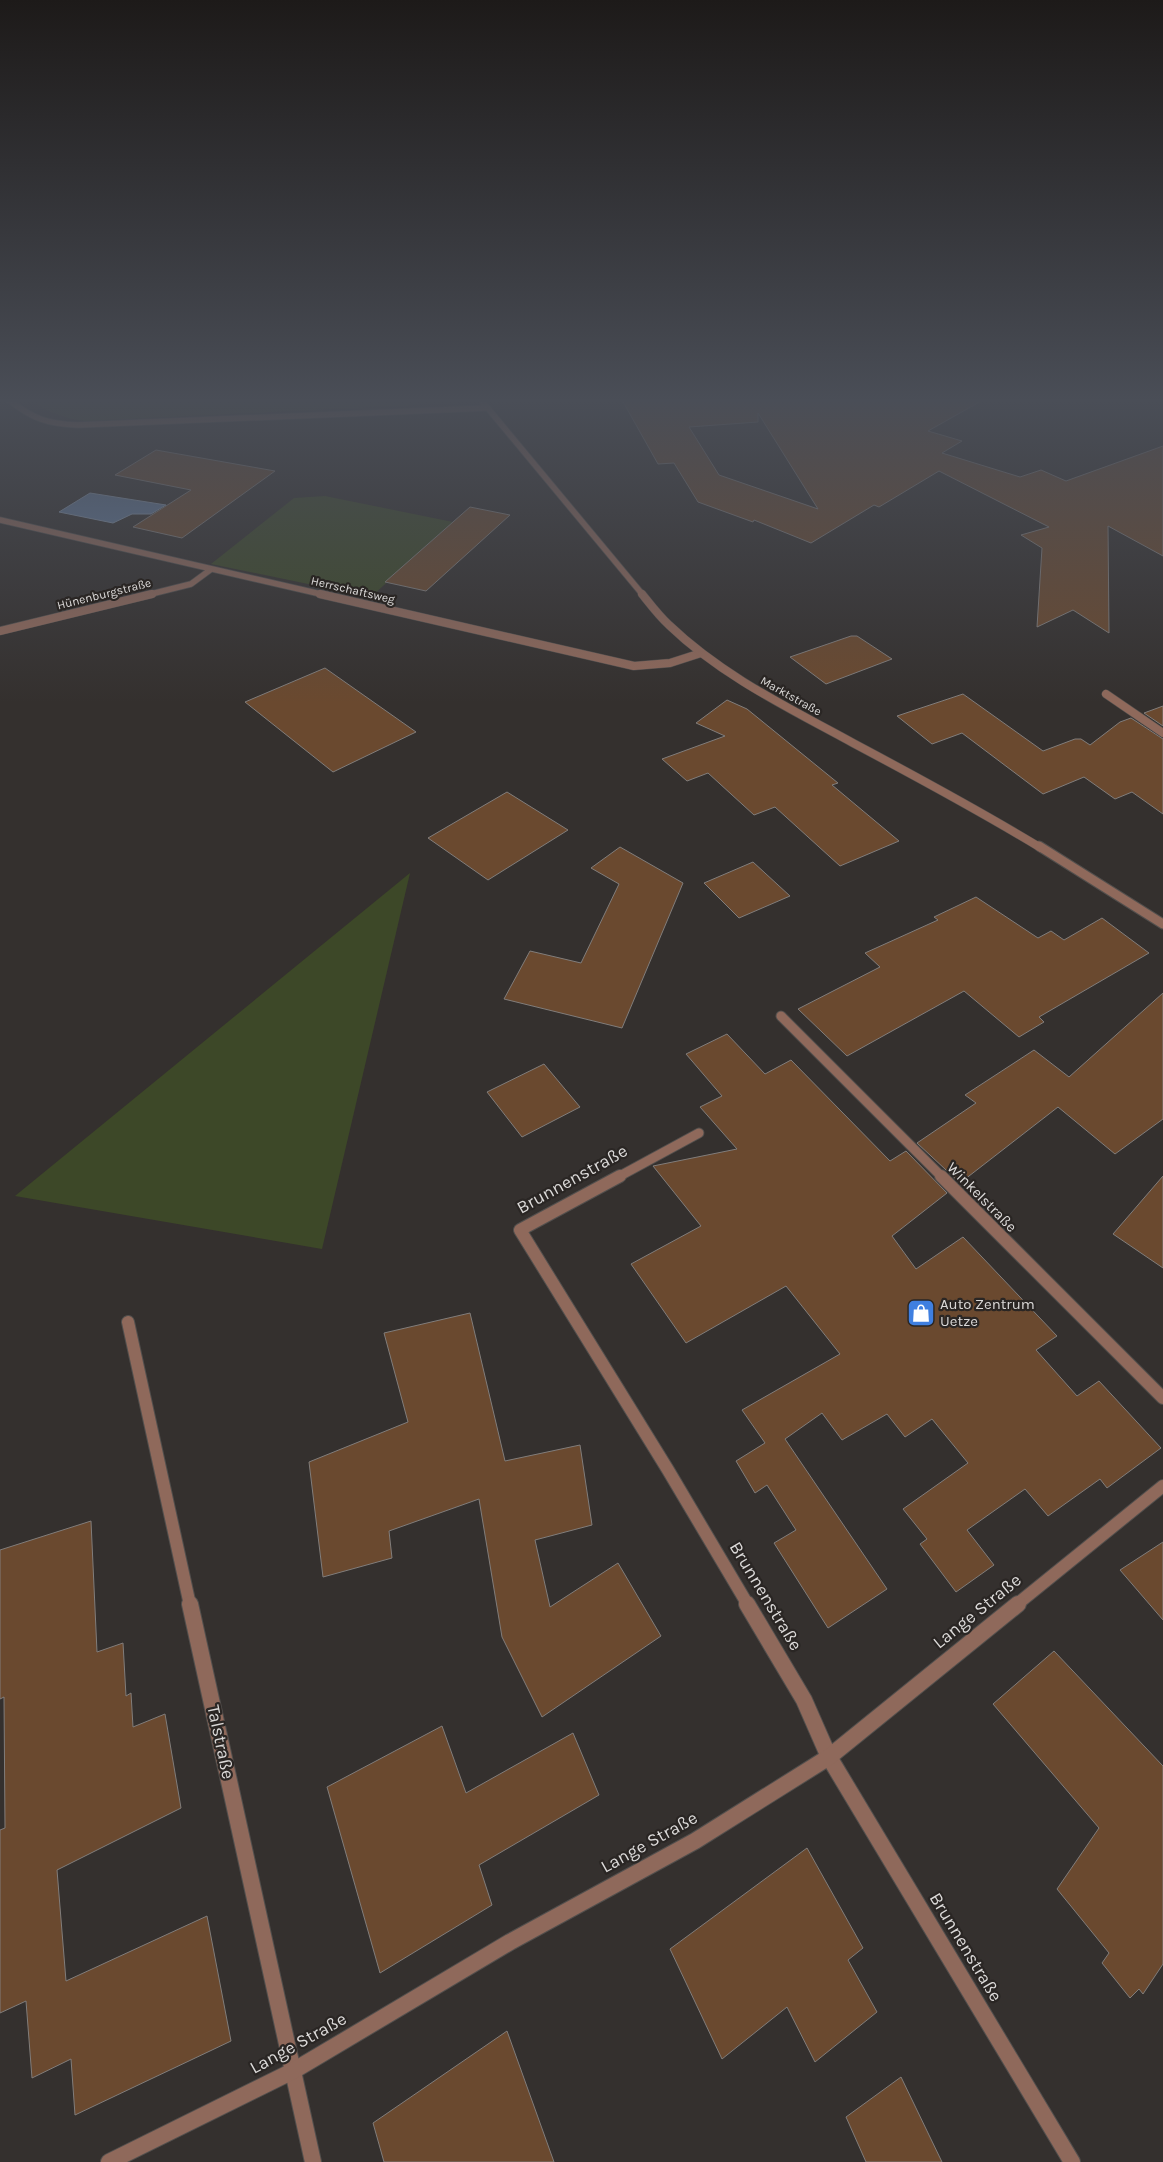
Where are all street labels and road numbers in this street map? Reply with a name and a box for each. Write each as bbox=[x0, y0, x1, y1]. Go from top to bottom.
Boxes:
street label: Herrschaftsweg bbox=[310, 574, 397, 607]
street label: Hünenburgstraße bbox=[55, 576, 153, 612]
street label: Marktstraße bbox=[758, 673, 824, 719]
street label: Brunnenstraße bbox=[513, 1139, 631, 1219]
street label: Winkelstraße bbox=[943, 1158, 1021, 1236]
street label: Brunnenstraße bbox=[725, 1537, 807, 1655]
street label: Lange Straße bbox=[928, 1569, 1026, 1653]
street label: Talstraße bbox=[202, 1703, 240, 1781]
street label: Lange Straße bbox=[597, 1806, 701, 1878]
street label: Brunnenstraße bbox=[925, 1888, 1007, 2006]
street label: Lange Straße bbox=[246, 2007, 350, 2079]

